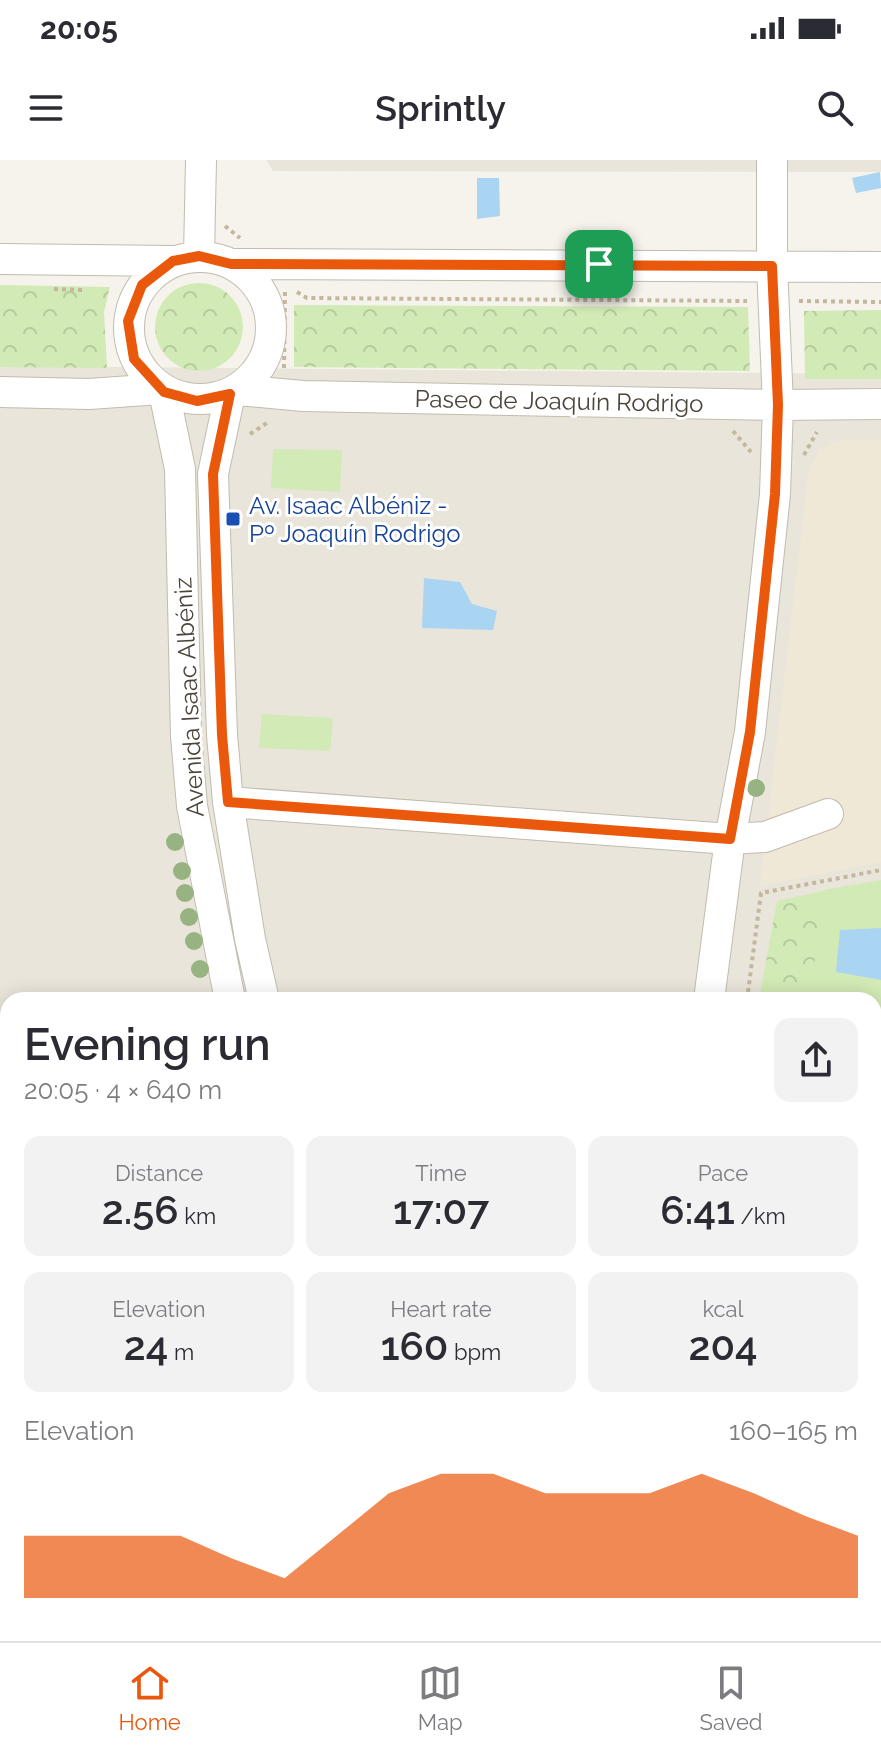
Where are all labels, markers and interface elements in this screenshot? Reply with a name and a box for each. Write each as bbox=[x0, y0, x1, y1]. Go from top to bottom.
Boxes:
text: 20:05 bbox=[40, 11, 118, 46]
icon: menu bbox=[24, 86, 68, 130]
icon: search bbox=[813, 86, 857, 130]
text: Sprintly bbox=[375, 87, 506, 129]
pin bbox=[565, 230, 633, 298]
icon: arrive bbox=[577, 242, 621, 286]
street label: Paseo de Joaquín Rodrigo bbox=[414, 384, 704, 418]
place label: Av. Isaac Albéniz - Pº Joaquín Rodrigo bbox=[249, 491, 461, 548]
marker: Av. Isaac Albéniz - Pº Joaquín Rodrigo bbox=[224, 510, 242, 528]
street label: Avenida Isaac Albéniz bbox=[168, 576, 210, 818]
button: share bbox=[774, 1018, 858, 1102]
text: Evening run bbox=[24, 1019, 271, 1070]
text: 20:05 · 4 × 640 m bbox=[24, 1075, 222, 1105]
text: Distance bbox=[115, 1160, 203, 1186]
text: Time bbox=[415, 1160, 467, 1186]
text: Pace bbox=[698, 1160, 748, 1186]
text: 2.56 bbox=[102, 1186, 179, 1233]
text: 17:07 bbox=[393, 1186, 489, 1233]
text: 6:41 bbox=[660, 1186, 735, 1233]
text: km bbox=[179, 1203, 216, 1229]
text: /km bbox=[735, 1203, 786, 1229]
text: Elevation bbox=[112, 1296, 206, 1322]
text: Heart rate bbox=[390, 1296, 492, 1322]
text: kcal bbox=[702, 1296, 744, 1322]
text: 24 bbox=[124, 1322, 168, 1369]
text: 160 bbox=[381, 1322, 448, 1369]
text: 204 bbox=[688, 1322, 758, 1369]
text: m bbox=[168, 1339, 194, 1365]
text: bpm bbox=[448, 1339, 501, 1365]
text: Elevation bbox=[24, 1416, 134, 1446]
text: 160–165 m bbox=[729, 1416, 858, 1446]
tab: Home bbox=[119, 1661, 181, 1735]
tab: Map bbox=[418, 1661, 463, 1735]
tab: Saved bbox=[700, 1661, 762, 1735]

